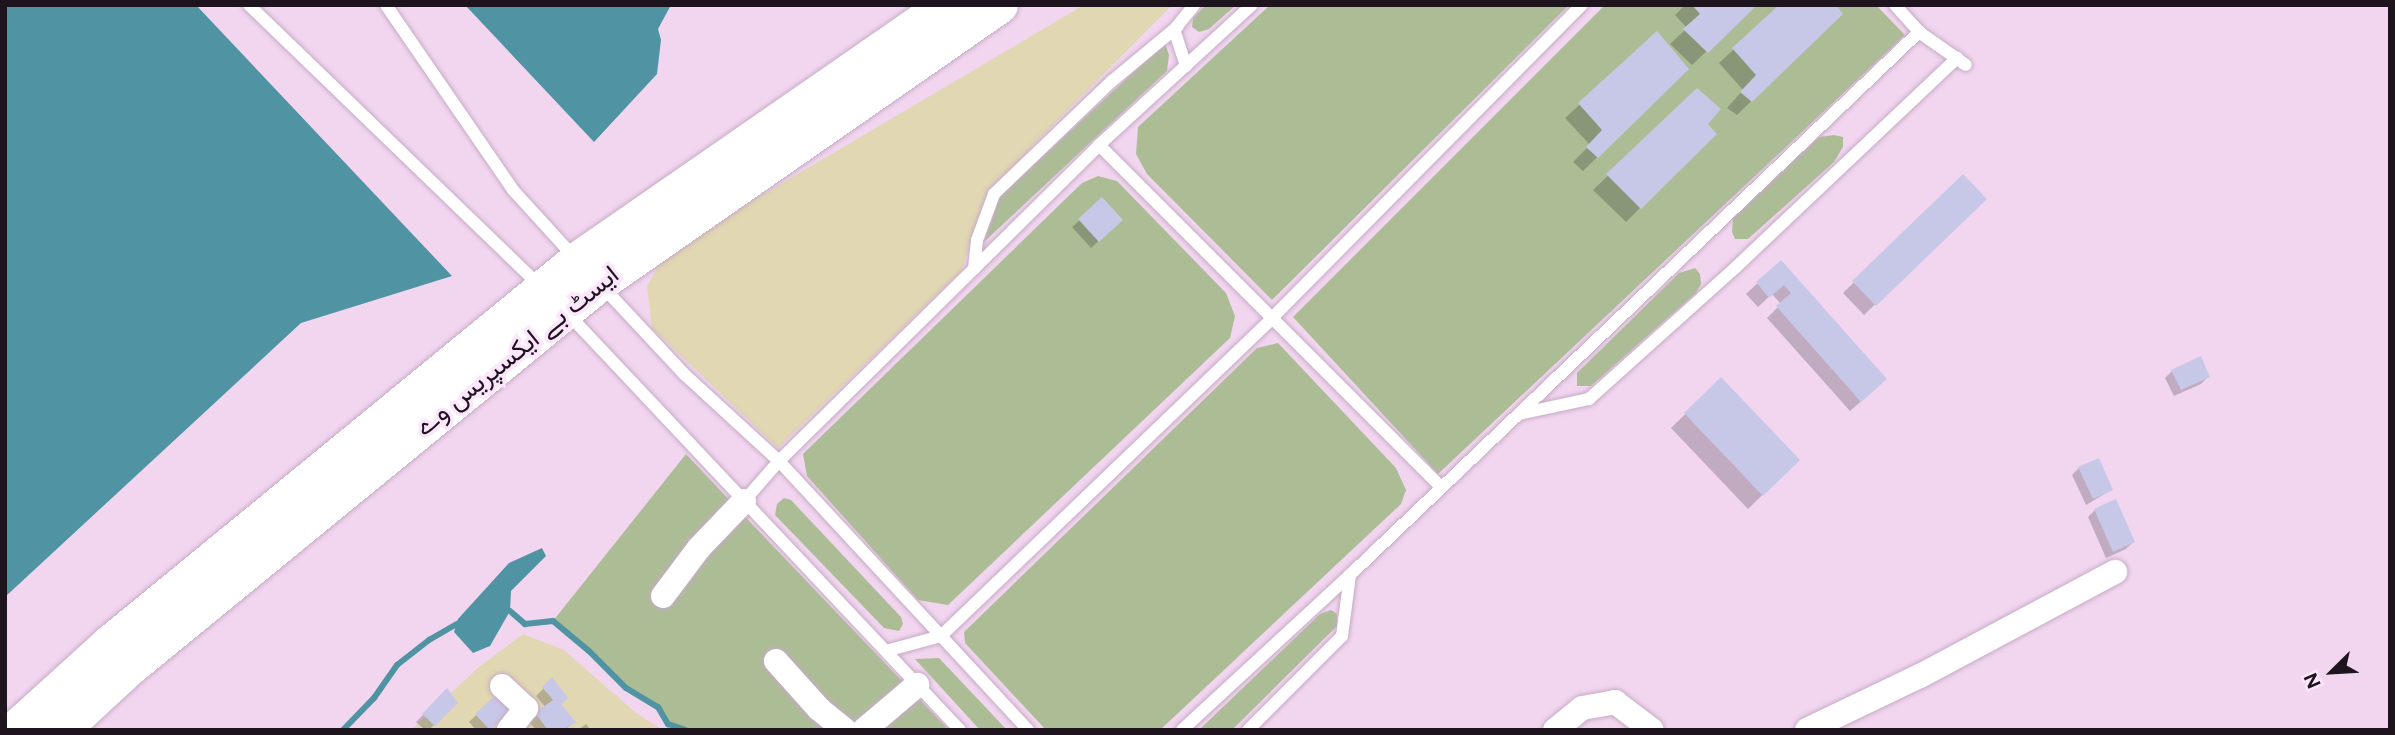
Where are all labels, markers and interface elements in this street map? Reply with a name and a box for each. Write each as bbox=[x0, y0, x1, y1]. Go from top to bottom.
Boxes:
street label: ایسٹ بے ایکسپریس وے bbox=[409, 259, 625, 443]
north arrow bbox=[2297, 637, 2367, 707]
text: N bbox=[2299, 669, 2326, 692]

